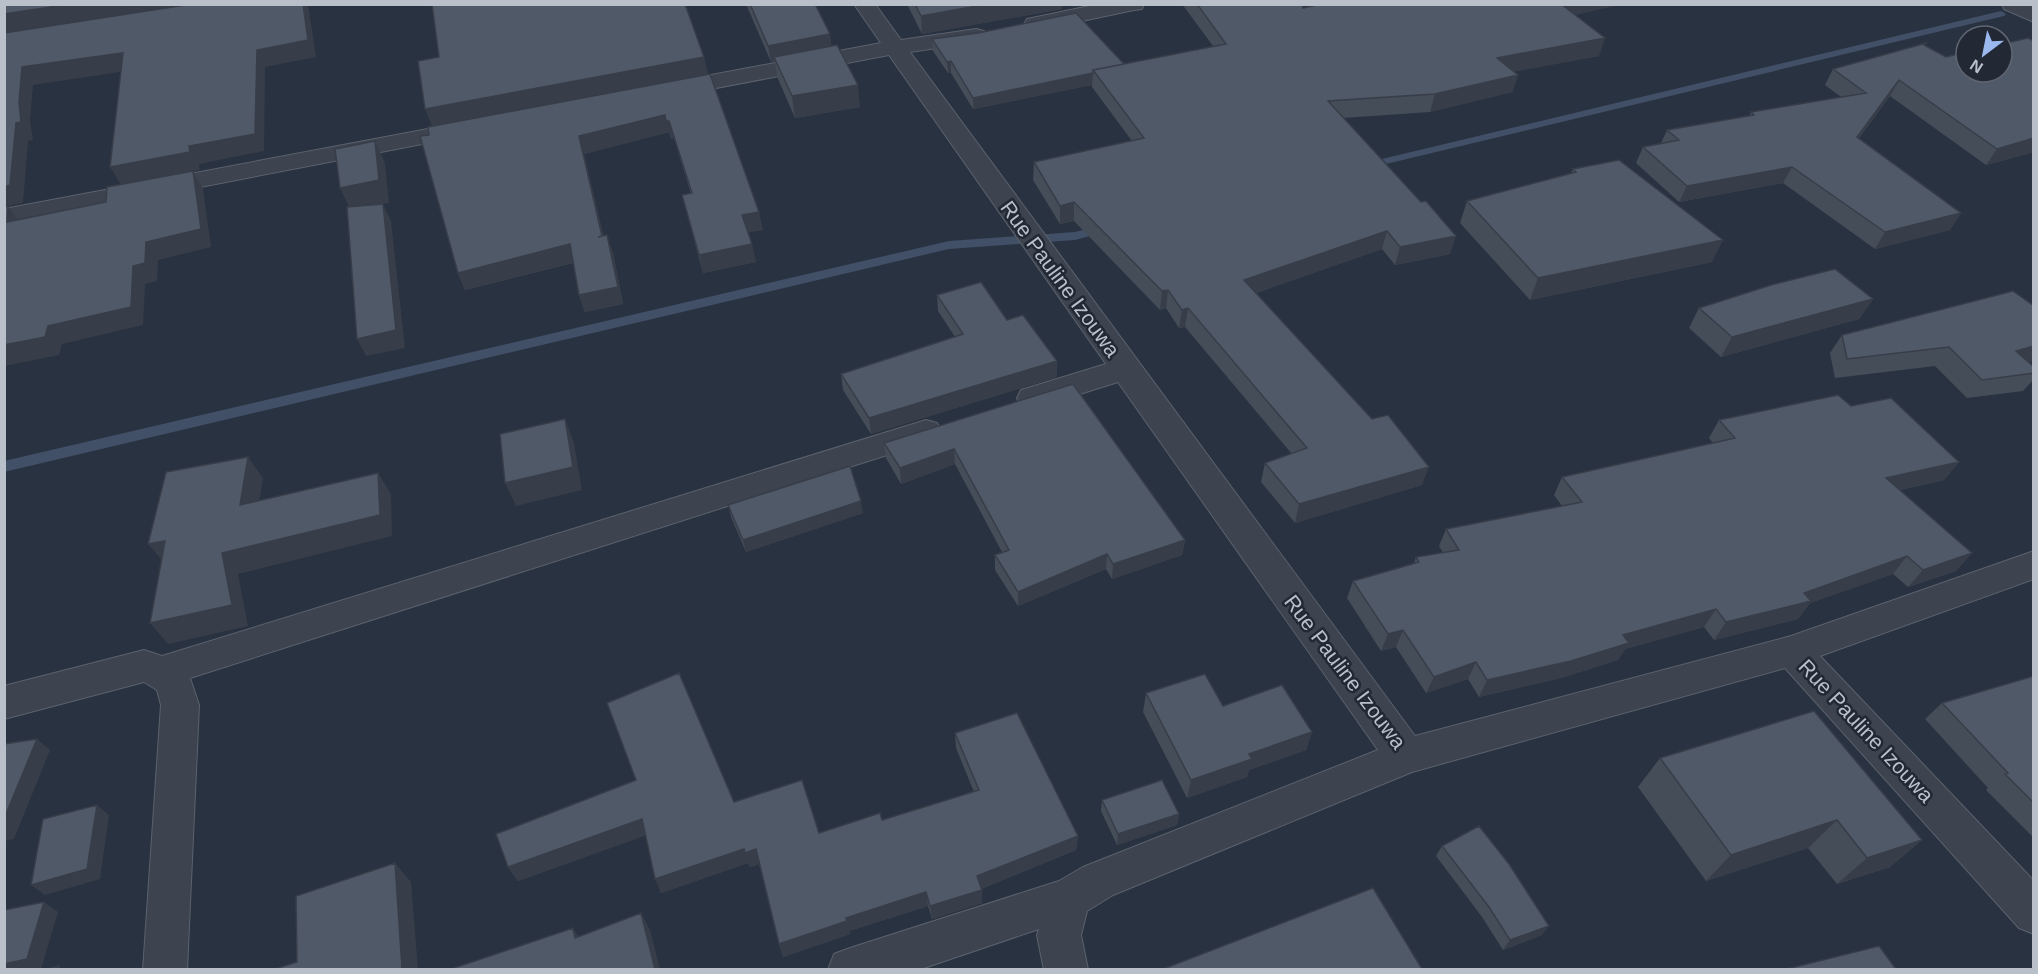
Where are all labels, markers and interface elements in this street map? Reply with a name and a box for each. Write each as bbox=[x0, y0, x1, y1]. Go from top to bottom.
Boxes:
north arrow bbox=[1954, 24, 2014, 84]
text: N bbox=[1967, 56, 1986, 77]
street label: Rue Pauline Izouwa bbox=[996, 196, 1125, 361]
street label: Rue Pauline Izouwa bbox=[1280, 590, 1411, 753]
street label: Rue Pauline Izouwa bbox=[1794, 655, 1939, 807]

